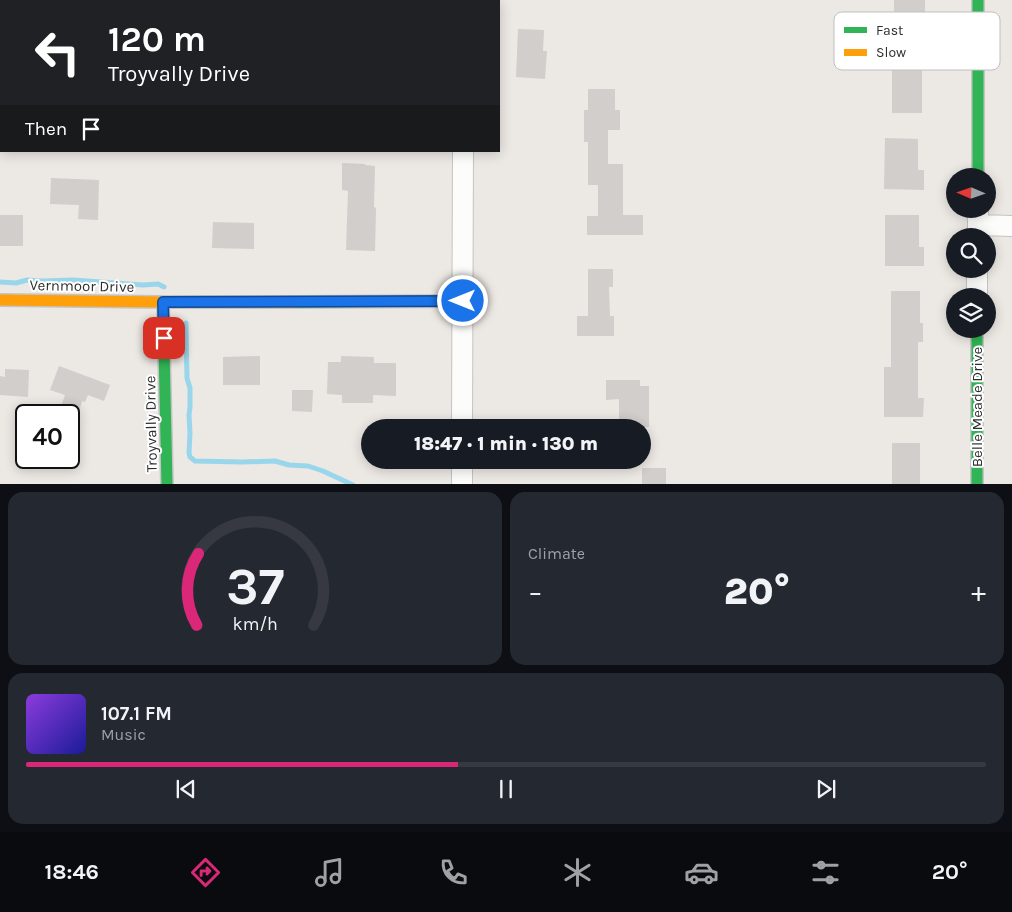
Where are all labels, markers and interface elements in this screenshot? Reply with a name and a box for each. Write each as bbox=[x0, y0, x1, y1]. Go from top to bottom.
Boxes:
legend bbox=[834, 12, 1000, 70]
text: 120 m bbox=[108, 19, 206, 60]
icon: left bbox=[25, 20, 90, 85]
text: Fast bbox=[876, 22, 903, 39]
text: Slow bbox=[876, 44, 906, 61]
text: Troyvally Drive bbox=[108, 61, 250, 87]
icon: arrive bbox=[77, 115, 105, 143]
text: Then bbox=[25, 118, 67, 140]
north arrow bbox=[946, 168, 996, 218]
map controls bbox=[946, 168, 996, 338]
button: search bbox=[946, 228, 996, 278]
position arrow bbox=[436, 274, 488, 326]
street label: Vernmoor Drive bbox=[30, 276, 134, 296]
button: layers bbox=[946, 288, 996, 338]
pin bbox=[143, 317, 185, 359]
icon: arrive bbox=[150, 324, 178, 352]
street label: Belle Meade Drive bbox=[968, 347, 986, 467]
street label: Troyvally Drive bbox=[141, 375, 161, 473]
speed limit sign: 40 bbox=[15, 404, 80, 469]
text: 18:47 · 1 min · 130 m bbox=[414, 433, 598, 455]
text: Climate bbox=[528, 544, 585, 563]
text: 37 bbox=[226, 556, 284, 617]
text: 20° bbox=[724, 569, 790, 614]
text: − bbox=[528, 575, 543, 608]
text: + bbox=[971, 575, 986, 608]
text: km/h bbox=[232, 614, 278, 635]
text: 107.1 FM bbox=[101, 703, 172, 725]
text: Music bbox=[101, 725, 146, 744]
icon: previous bbox=[172, 775, 200, 803]
icon: pause bbox=[492, 775, 520, 803]
icon: next bbox=[812, 775, 840, 803]
icon: directions bbox=[188, 855, 223, 890]
icon: music bbox=[312, 855, 347, 890]
icon: phone bbox=[436, 855, 471, 890]
icon: climate bbox=[560, 855, 595, 890]
icon: car bbox=[684, 855, 719, 890]
icon: filters bbox=[808, 855, 843, 890]
text: 18:46 bbox=[44, 859, 99, 885]
text: 20° bbox=[932, 859, 968, 885]

